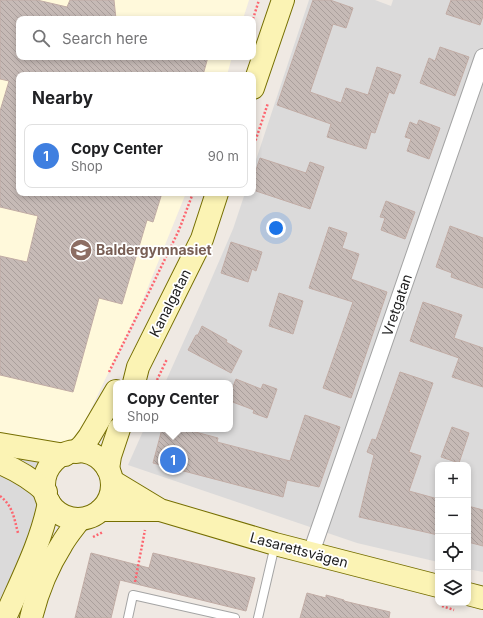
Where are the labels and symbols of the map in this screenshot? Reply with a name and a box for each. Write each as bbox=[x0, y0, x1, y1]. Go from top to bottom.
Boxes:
your location bbox=[266, 218, 286, 238]
school or university icon: Baldergymnasiet bbox=[68, 237, 94, 263]
place label: Baldergymnasiet bbox=[96, 241, 212, 258]
street label: Kanalgatan bbox=[145, 266, 194, 340]
street label: Vretgatan bbox=[378, 272, 415, 338]
pin: 1 bbox=[160, 445, 186, 475]
street label: Lasarettsvägen bbox=[248, 528, 350, 571]

